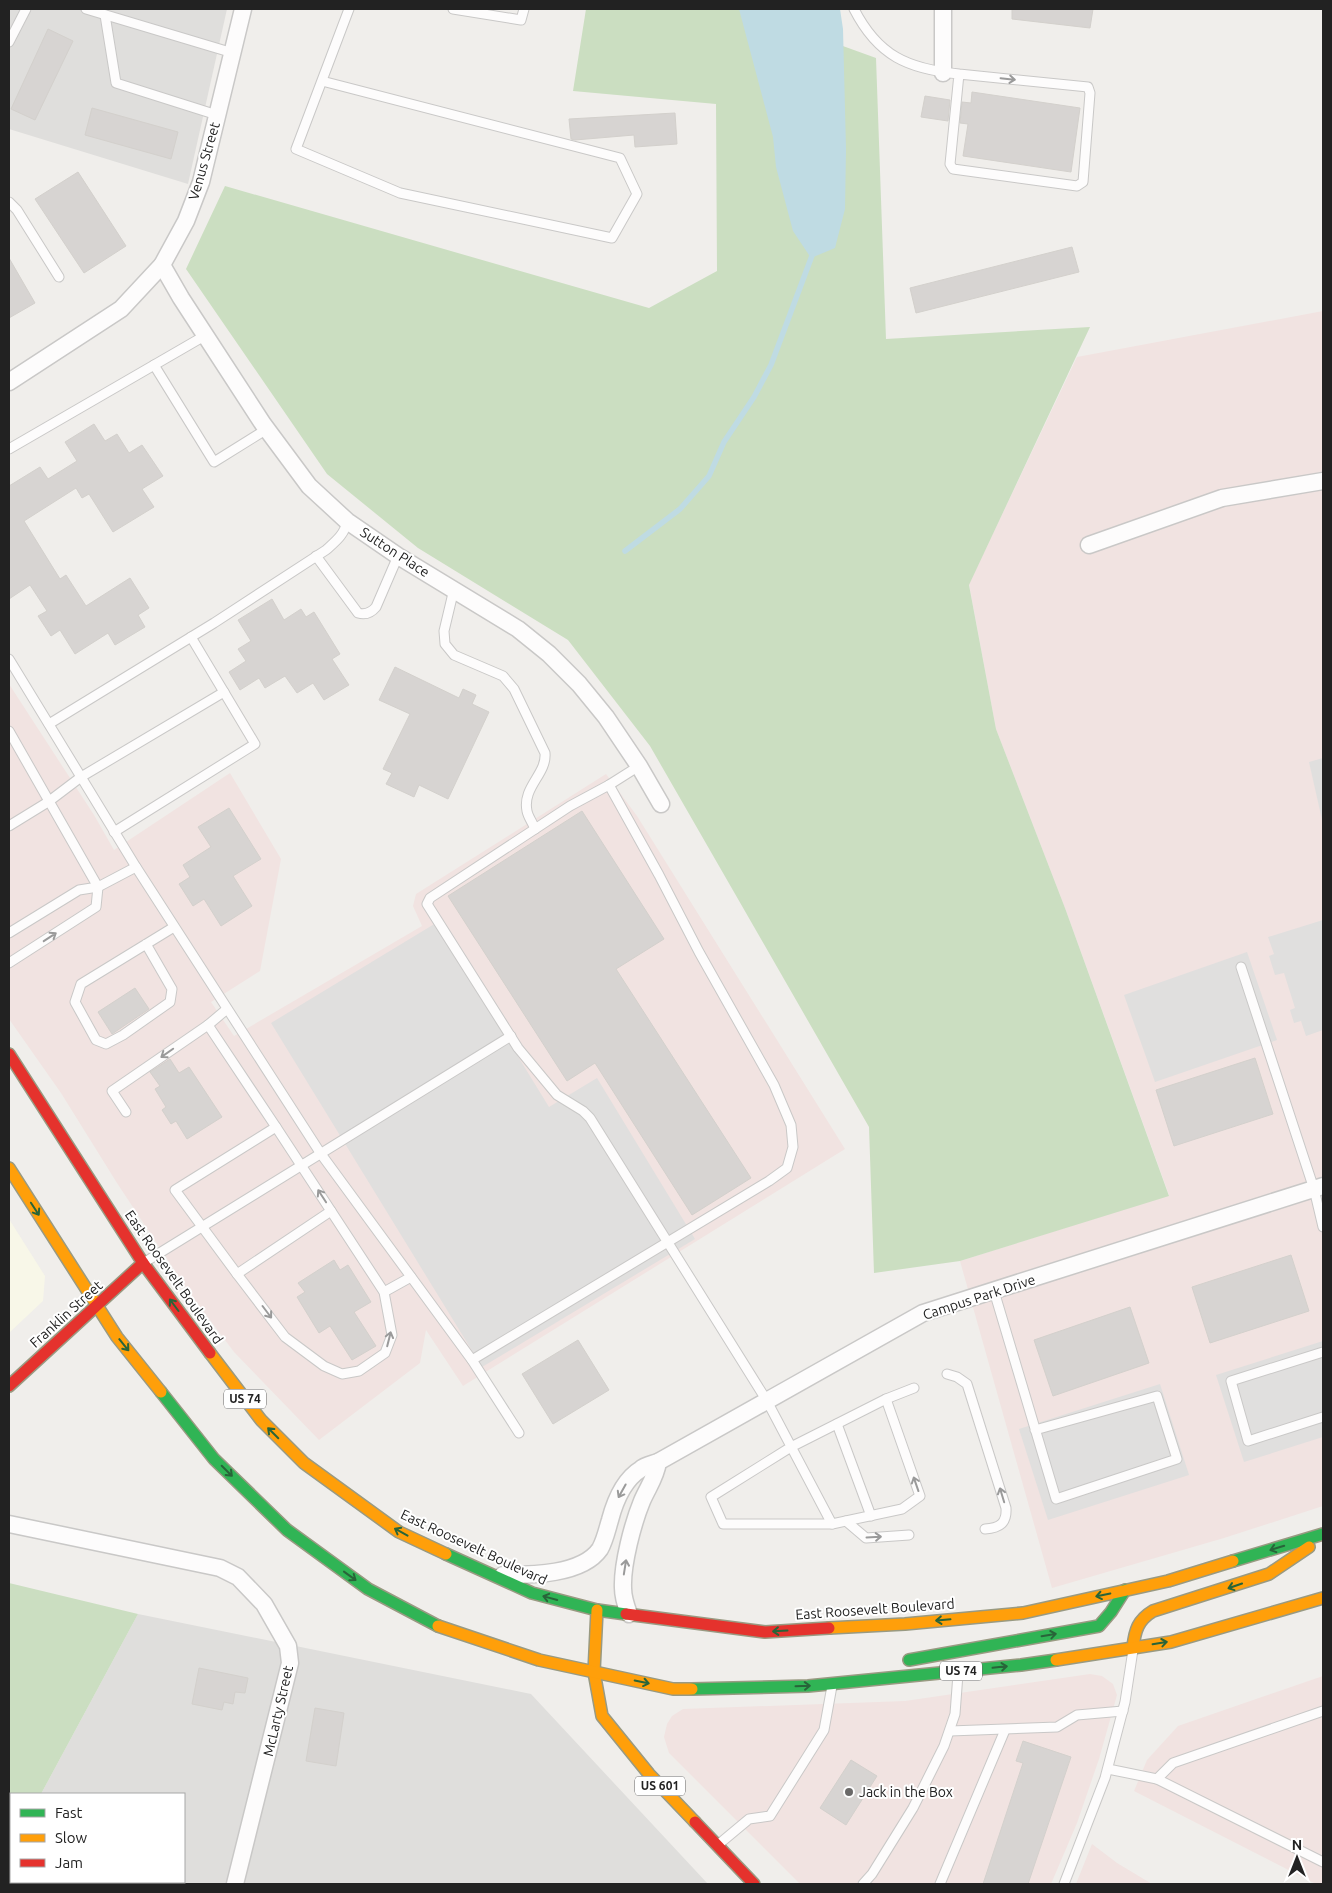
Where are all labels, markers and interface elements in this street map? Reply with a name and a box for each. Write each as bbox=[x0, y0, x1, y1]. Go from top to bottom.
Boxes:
one-way arrow bbox=[999, 74, 1015, 84]
street label: Venus Street bbox=[185, 120, 223, 202]
street label: Sutton Place bbox=[357, 524, 433, 580]
one-way arrow bbox=[42, 931, 56, 941]
one-way arrow bbox=[161, 1048, 175, 1058]
one-way arrow bbox=[317, 1190, 327, 1204]
one-way arrow bbox=[30, 1202, 40, 1216]
street label: East Roosevelt Boulevard bbox=[122, 1207, 226, 1347]
street label: Campus Park Drive bbox=[921, 1271, 1037, 1323]
street label: Franklin Street bbox=[26, 1277, 106, 1351]
one-way arrow bbox=[169, 1298, 179, 1312]
one-way arrow bbox=[261, 1305, 272, 1318]
one-way arrow bbox=[385, 1332, 394, 1348]
one-way arrow bbox=[118, 1338, 129, 1351]
road number: US 74 bbox=[224, 1390, 266, 1408]
one-way arrow bbox=[267, 1427, 280, 1439]
one-way arrow bbox=[220, 1465, 233, 1477]
one-way arrow bbox=[911, 1477, 920, 1492]
one-way arrow bbox=[617, 1483, 626, 1498]
one-way arrow bbox=[997, 1487, 1006, 1503]
street label: East Roosevelt Boulevard bbox=[398, 1506, 550, 1588]
one-way arrow bbox=[395, 1527, 409, 1537]
one-way arrow bbox=[866, 1533, 882, 1542]
one-way arrow bbox=[1269, 1544, 1285, 1554]
one-way arrow bbox=[620, 1559, 630, 1575]
one-way arrow bbox=[343, 1571, 357, 1581]
one-way arrow bbox=[1227, 1581, 1243, 1591]
one-way arrow bbox=[1095, 1591, 1111, 1600]
one-way arrow bbox=[542, 1592, 558, 1602]
street label: East Roosevelt Boulevard bbox=[795, 1595, 955, 1623]
one-way arrow bbox=[935, 1615, 951, 1625]
one-way arrow bbox=[773, 1626, 789, 1635]
one-way arrow bbox=[1040, 1630, 1056, 1640]
one-way arrow bbox=[1152, 1638, 1168, 1648]
road number: US 74 bbox=[940, 1662, 982, 1680]
one-way arrow bbox=[992, 1662, 1008, 1672]
street label: McLarty Street bbox=[260, 1663, 296, 1758]
one-way arrow bbox=[633, 1678, 649, 1688]
one-way arrow bbox=[794, 1681, 811, 1691]
road number: US 601 bbox=[635, 1776, 685, 1795]
place label: Jack in the Box bbox=[859, 1784, 953, 1800]
marker: Jack in the Box bbox=[843, 1786, 855, 1798]
legend bbox=[10, 1793, 185, 1883]
text: Fast bbox=[55, 1804, 83, 1821]
text: Slow bbox=[55, 1829, 88, 1846]
north arrow bbox=[1272, 1833, 1322, 1883]
text: N bbox=[1292, 1837, 1302, 1853]
text: Jam bbox=[55, 1854, 83, 1871]

